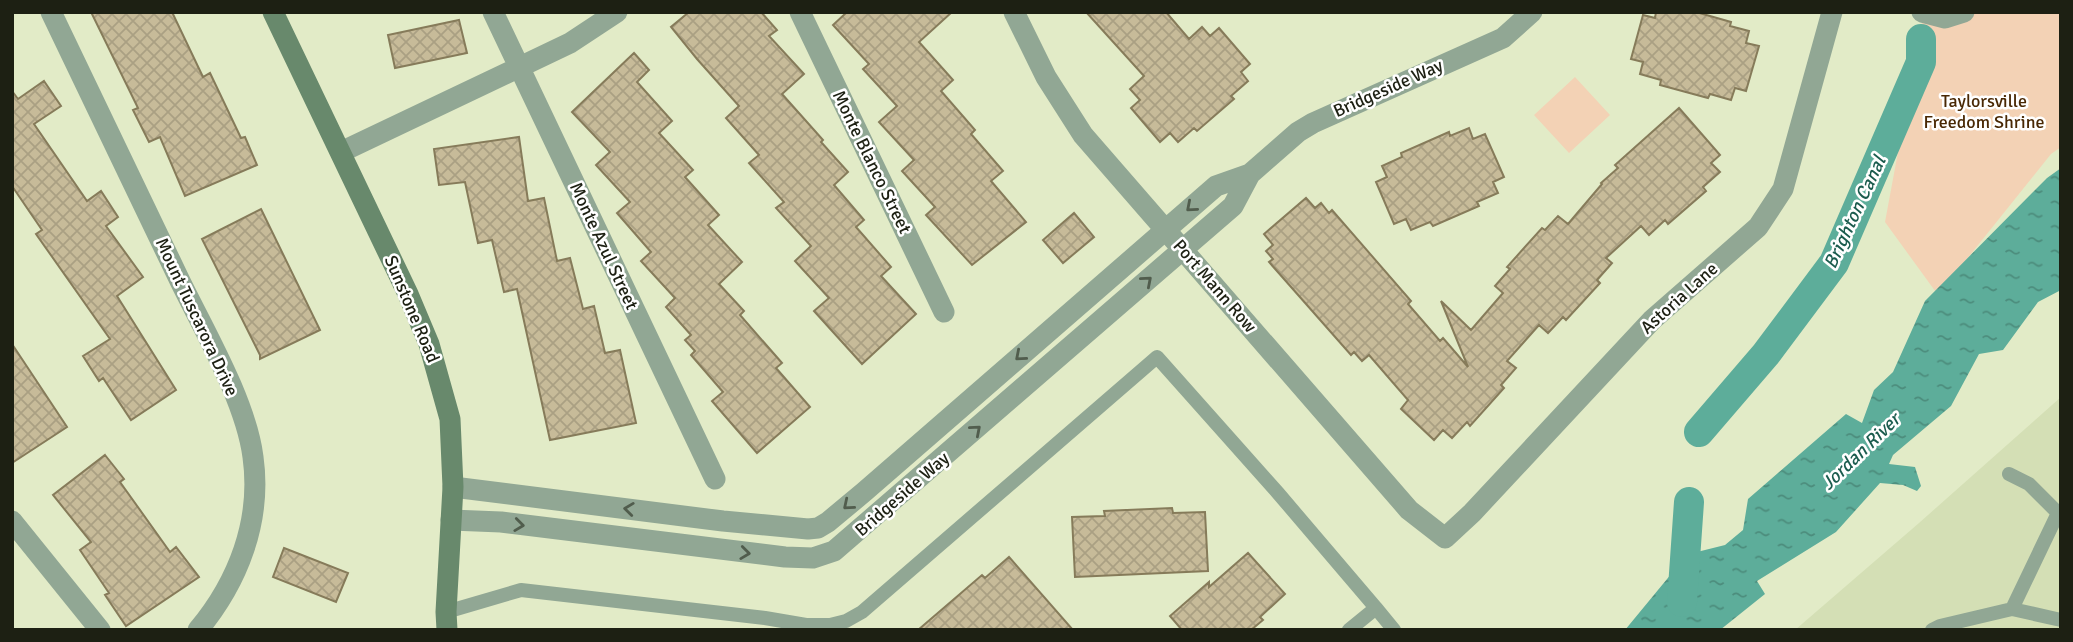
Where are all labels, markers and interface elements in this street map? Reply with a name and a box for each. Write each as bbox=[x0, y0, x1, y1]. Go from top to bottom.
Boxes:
street label: Bridgeside Way bbox=[1330, 54, 1447, 122]
street label: Monte Blanco Street bbox=[828, 87, 916, 237]
park label: Taylorsville Freedom Shrine bbox=[1924, 90, 2044, 133]
water label: Brighton Canal bbox=[1818, 151, 1892, 273]
street label: Monte Azul Street bbox=[565, 179, 643, 313]
one-way arrow bbox=[1187, 199, 1200, 211]
street label: Mount Tuscarora Drive bbox=[151, 234, 243, 400]
street label: Port Mann Row bbox=[1169, 235, 1261, 337]
street label: Sunstone Road bbox=[380, 252, 444, 366]
street label: Astoria Lane bbox=[1636, 258, 1722, 338]
one-way arrow bbox=[1139, 277, 1152, 289]
one-way arrow bbox=[1015, 348, 1028, 360]
water label: Jordan River bbox=[1816, 406, 1907, 495]
one-way arrow bbox=[967, 426, 980, 438]
street label: Bridgeside Way bbox=[850, 447, 954, 541]
one-way arrow bbox=[843, 497, 856, 510]
one-way arrow bbox=[624, 502, 635, 517]
one-way arrow bbox=[513, 517, 525, 532]
one-way arrow bbox=[739, 545, 751, 560]

